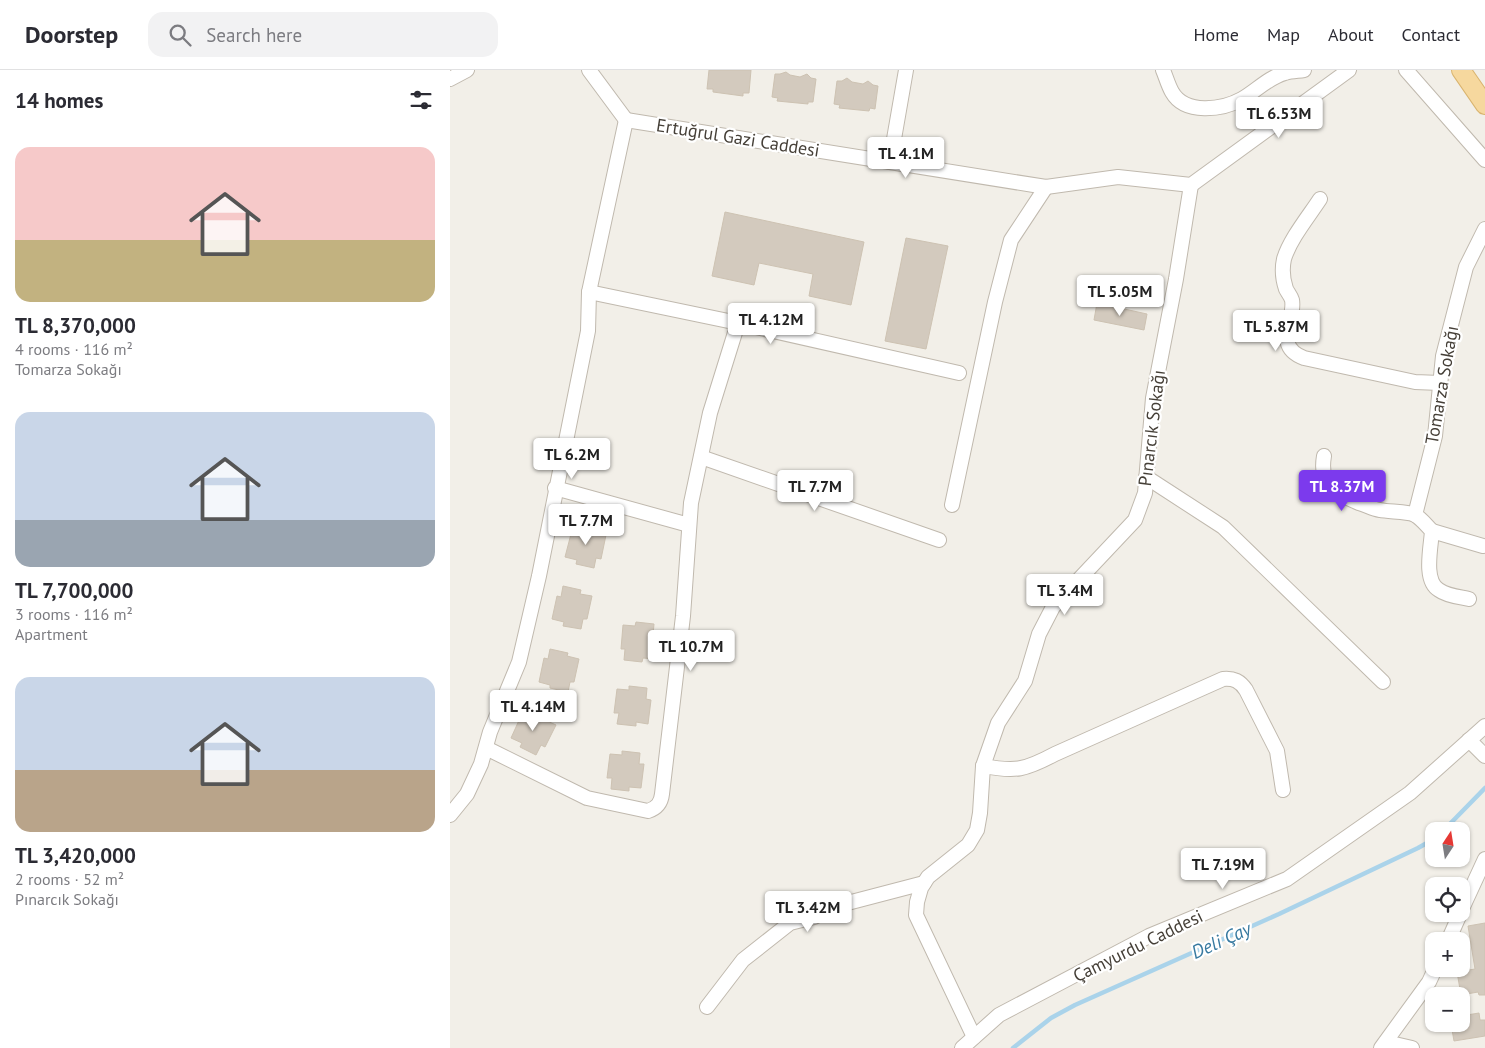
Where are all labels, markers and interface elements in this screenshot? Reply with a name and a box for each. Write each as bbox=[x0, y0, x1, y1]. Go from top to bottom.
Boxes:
search box bbox=[148, 12, 498, 57]
text: Doorstep bbox=[25, 19, 118, 50]
icon: search bbox=[166, 21, 194, 49]
text: Search here bbox=[206, 23, 302, 47]
text: Home bbox=[1193, 23, 1239, 46]
text: Map bbox=[1267, 23, 1300, 46]
text: About bbox=[1328, 23, 1374, 46]
text: Contact bbox=[1402, 23, 1460, 46]
icon: filters bbox=[407, 86, 435, 114]
text: 14 homes bbox=[15, 87, 103, 114]
pin: TL 6.53M bbox=[1227, 97, 1331, 139]
text: TL 6.53M bbox=[1247, 103, 1311, 123]
street label: Ertuğrul Gazi Caddesi bbox=[655, 113, 821, 162]
pin: TL 4.1M bbox=[860, 136, 952, 179]
text: TL 4.1M bbox=[878, 143, 934, 163]
icon: home bbox=[180, 179, 270, 269]
pin: TL 5.05M bbox=[1068, 274, 1172, 317]
text: TL 5.05M bbox=[1088, 281, 1152, 301]
pin: TL 4.12M bbox=[719, 302, 823, 345]
text: TL 4.12M bbox=[739, 309, 803, 329]
pin: TL 5.87M bbox=[1224, 310, 1328, 352]
text: TL 8,370,000 bbox=[15, 312, 136, 339]
text: TL 5.87M bbox=[1244, 316, 1308, 336]
street label: Tomarza Sokağı bbox=[1420, 324, 1463, 446]
text: 4 rooms · 116 m² bbox=[15, 339, 133, 359]
text: Tomarza Sokağı bbox=[15, 359, 122, 379]
street label: Pınarcık Sokağı bbox=[1133, 369, 1170, 487]
pin: TL 6.2M bbox=[526, 438, 618, 480]
icon: home bbox=[180, 444, 270, 534]
text: TL 6.2M bbox=[544, 444, 600, 464]
pin: TL 7.7M bbox=[769, 470, 861, 512]
pin: TL 8.37M bbox=[1290, 470, 1394, 512]
text: TL 7.7M bbox=[788, 476, 842, 496]
text: TL 8.37M bbox=[1310, 476, 1374, 496]
pin: TL 7.7M bbox=[540, 504, 632, 546]
text: TL 7.7M bbox=[559, 510, 613, 530]
pin: TL 3.4M bbox=[1019, 574, 1111, 616]
text: TL 7,700,000 bbox=[15, 577, 133, 604]
text: TL 3.4M bbox=[1037, 580, 1093, 600]
text: 3 rooms · 116 m² bbox=[15, 604, 133, 624]
text: Apartment bbox=[15, 624, 88, 644]
pin: TL 10.7M bbox=[639, 630, 743, 672]
text: TL 10.7M bbox=[659, 636, 723, 656]
pin: TL 4.14M bbox=[481, 690, 585, 732]
text: TL 4.14M bbox=[501, 696, 565, 716]
icon: home bbox=[180, 709, 270, 799]
north arrow bbox=[1425, 822, 1470, 868]
map controls bbox=[1425, 822, 1470, 1032]
text: TL 3,420,000 bbox=[15, 842, 136, 869]
pin: TL 7.19M bbox=[1171, 848, 1275, 890]
text: TL 7.19M bbox=[1192, 854, 1254, 874]
text: 2 rooms · 52 m² bbox=[15, 869, 124, 889]
button: locate bbox=[1425, 877, 1470, 922]
text: Pınarcık Sokağı bbox=[15, 889, 119, 909]
pin: TL 3.42M bbox=[756, 890, 860, 933]
text: TL 3.42M bbox=[776, 897, 840, 917]
street label: Çamyurdu Caddesi bbox=[1069, 904, 1207, 987]
water label: Deli Çay bbox=[1187, 916, 1256, 964]
button: + bbox=[1425, 932, 1470, 977]
button: − bbox=[1425, 987, 1470, 1032]

